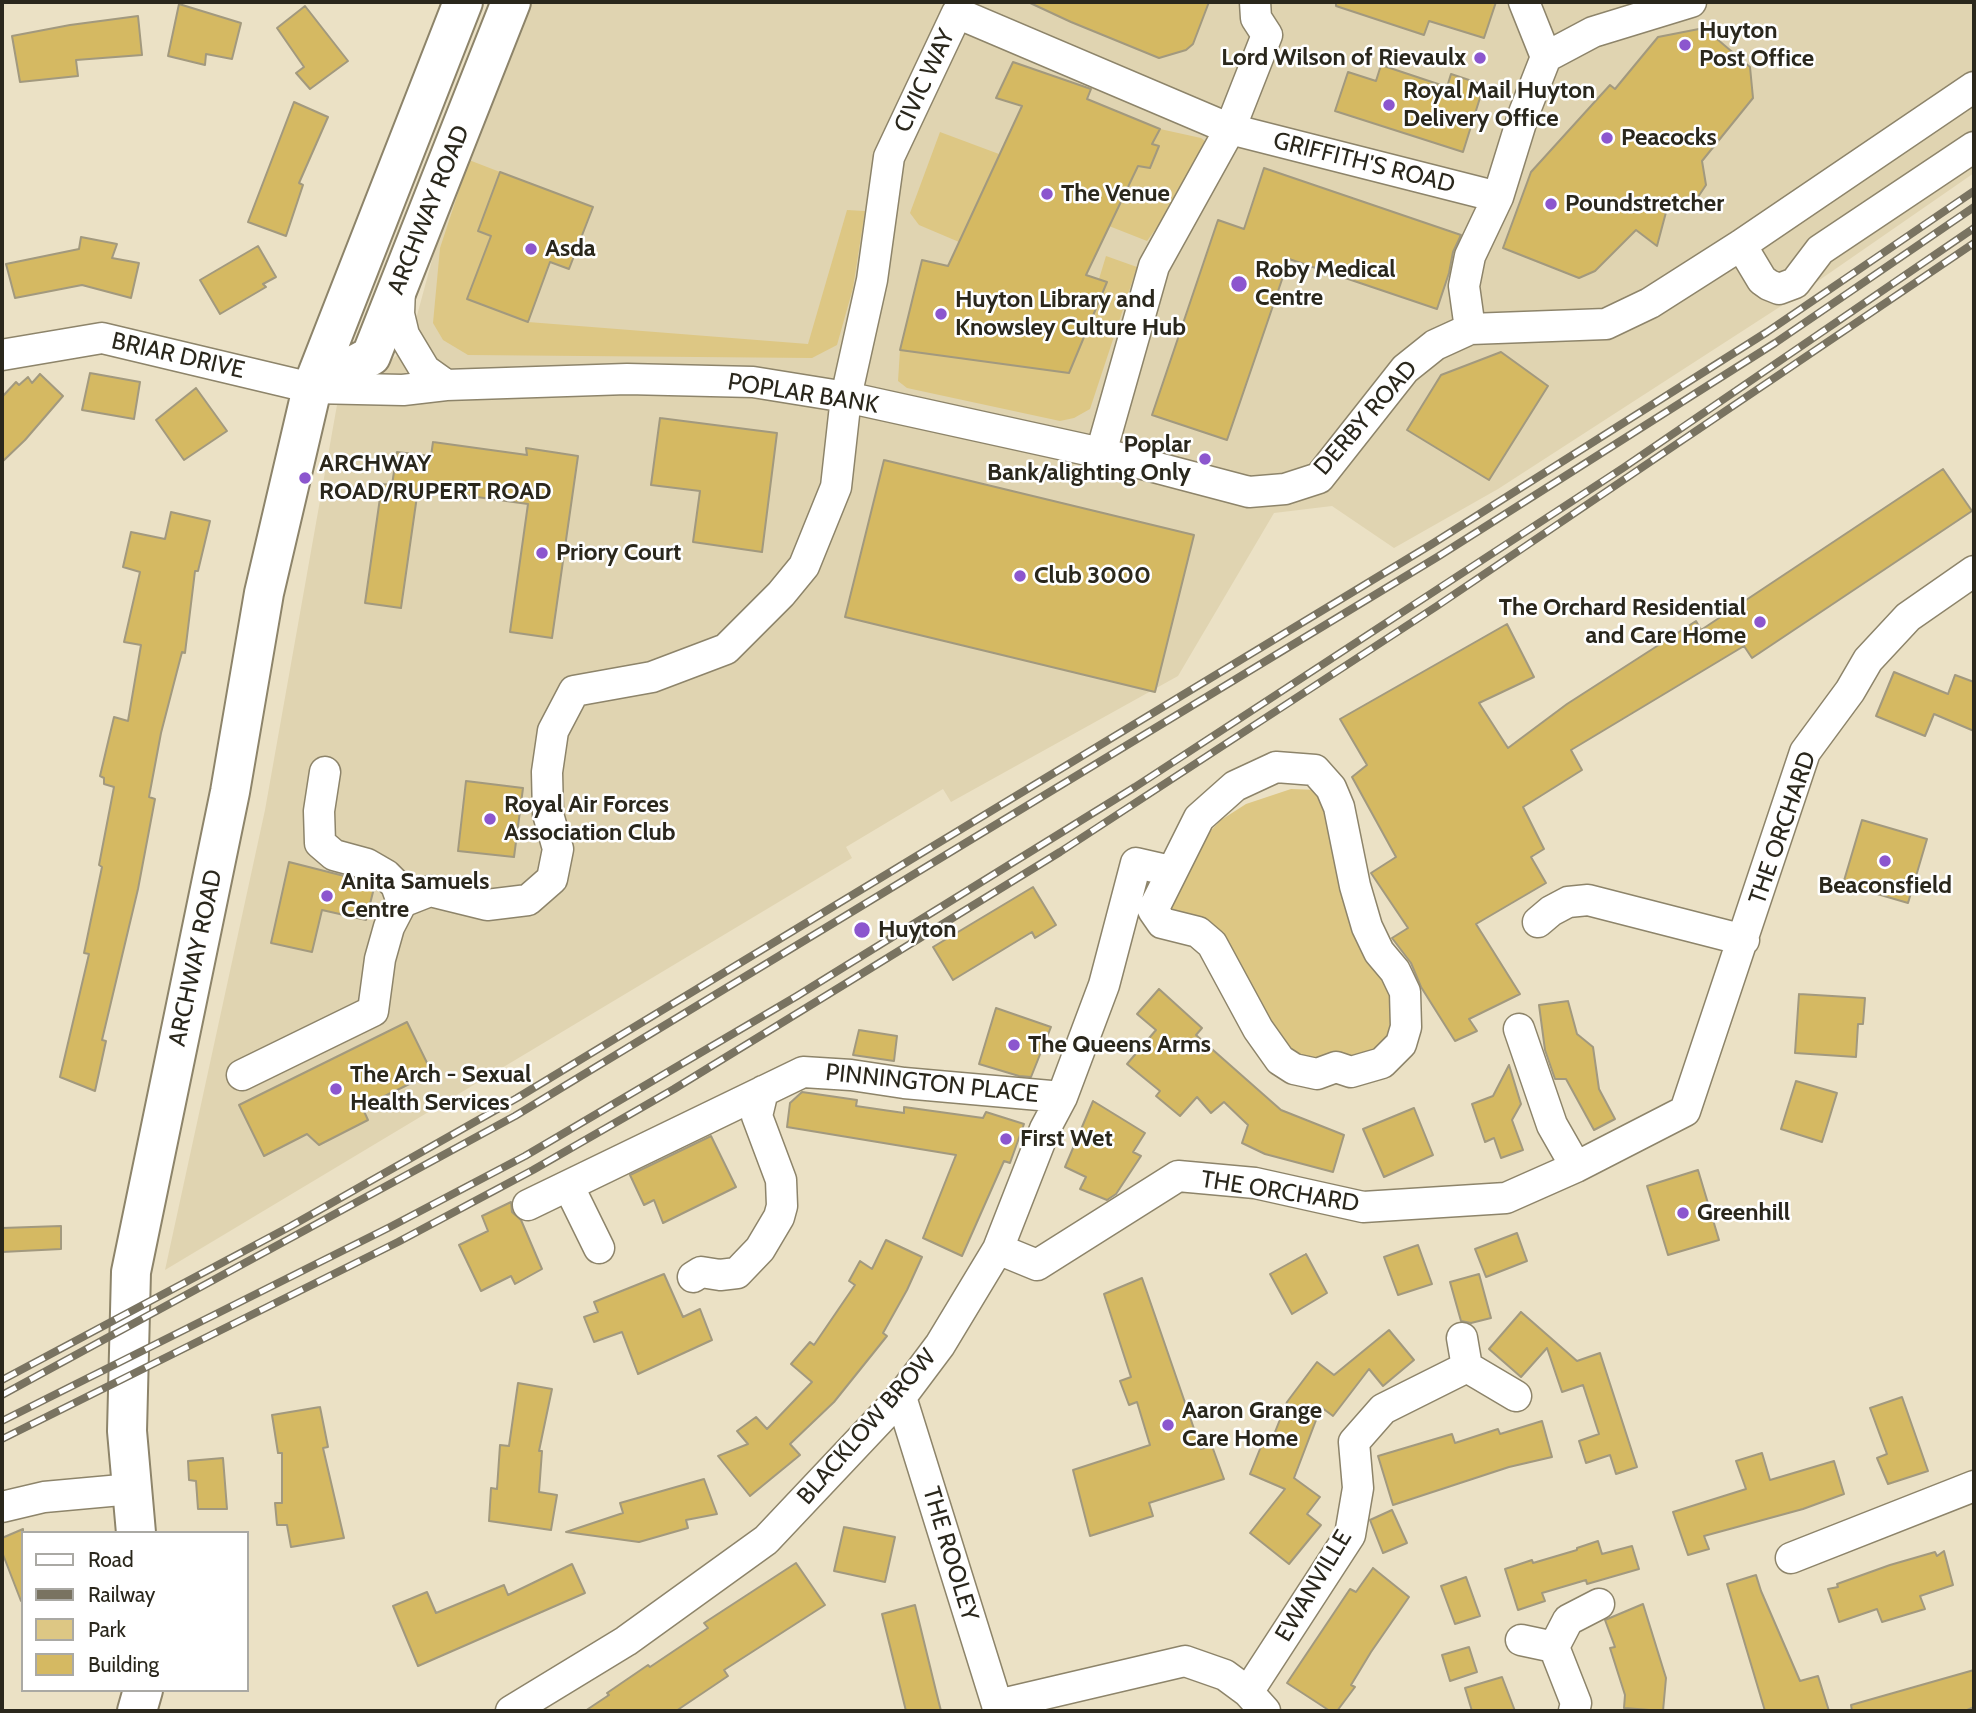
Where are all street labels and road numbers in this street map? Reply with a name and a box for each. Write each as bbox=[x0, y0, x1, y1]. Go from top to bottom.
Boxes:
street label: CIVIC WAY bbox=[889, 25, 961, 137]
street label: ARCHWAY ROAD bbox=[382, 121, 476, 299]
street label: GRIFFITH'S ROAD bbox=[1270, 127, 1458, 199]
street label: BRIAR DRIVE bbox=[109, 327, 247, 385]
street label: DERBY ROAD bbox=[1308, 355, 1424, 481]
street label: POPLAR BANK bbox=[726, 368, 880, 420]
street label: THE ORCHARD bbox=[1743, 748, 1823, 908]
street label: ARCHWAY ROAD bbox=[163, 867, 229, 1049]
street label: PINNINGTON PLACE bbox=[824, 1058, 1040, 1110]
street label: THE ORCHARD bbox=[1199, 1165, 1361, 1219]
street label: BLACKLOW BROW bbox=[792, 1343, 942, 1511]
street label: THE ROOLEY bbox=[916, 1483, 984, 1625]
street label: EWANVILLE bbox=[1269, 1525, 1359, 1647]

